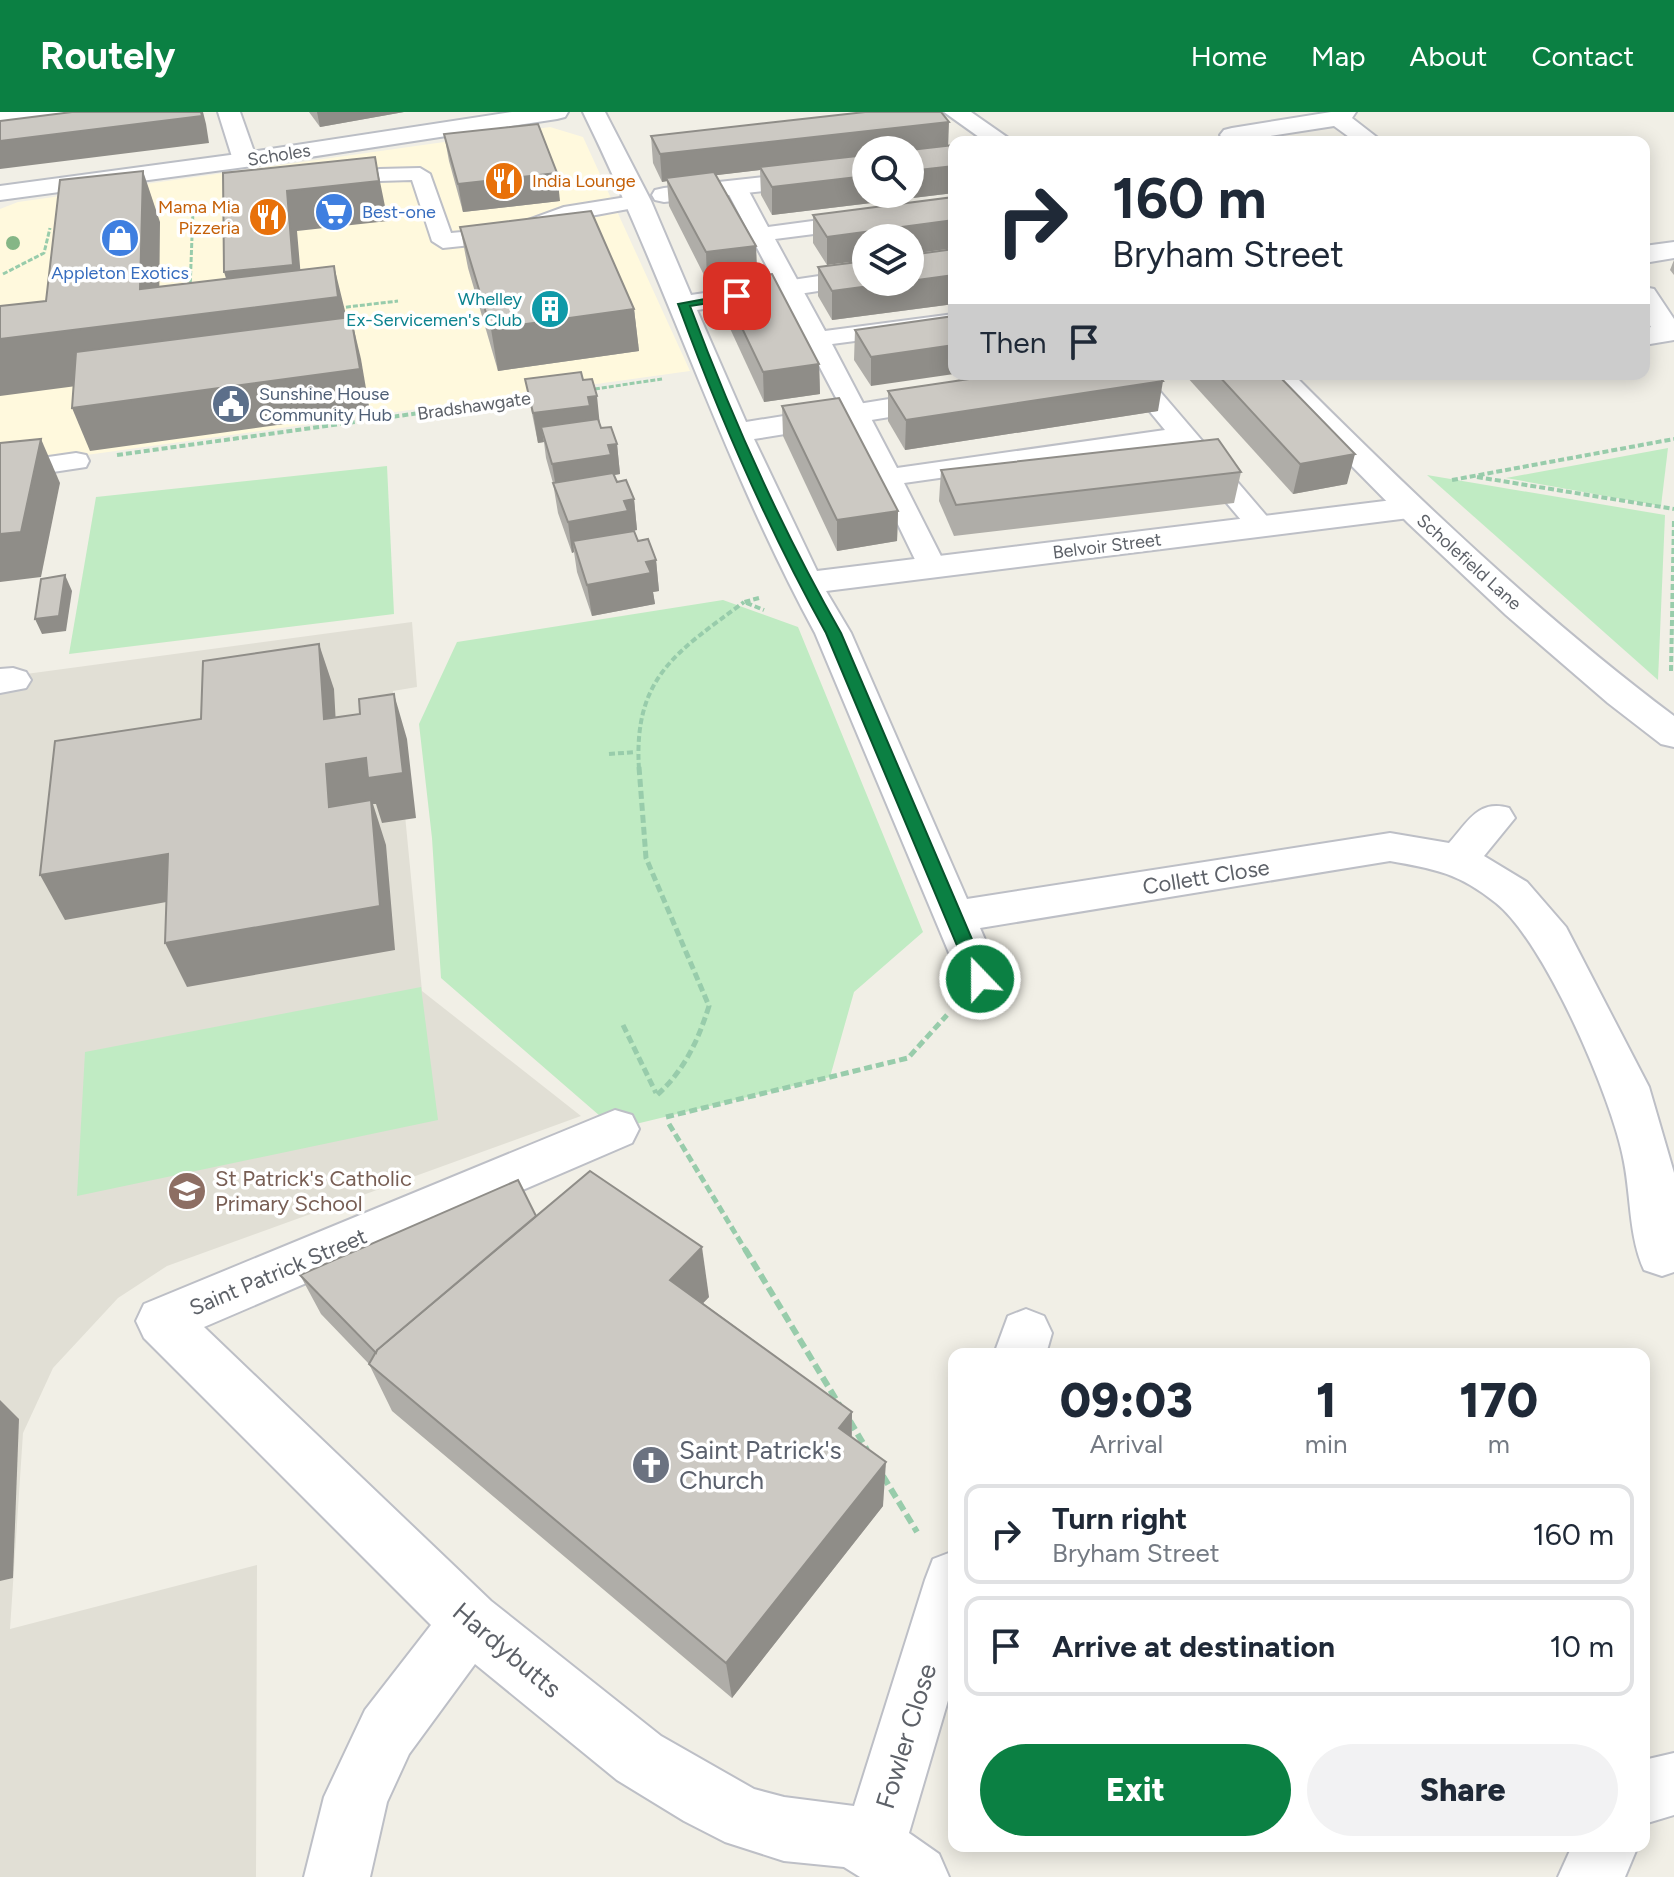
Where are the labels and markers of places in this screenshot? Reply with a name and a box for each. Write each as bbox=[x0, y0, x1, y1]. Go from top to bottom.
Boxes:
restaurant icon: India Lounge bbox=[483, 160, 525, 202]
place label: India Lounge bbox=[532, 170, 636, 192]
supermarket icon: Best-one bbox=[313, 191, 355, 233]
place label: Mama Mia Pizzeria bbox=[158, 196, 240, 239]
restaurant icon: Mama Mia Pizzeria bbox=[247, 196, 289, 238]
place label: Best-one bbox=[362, 201, 436, 223]
shop icon: Appleton Exotics bbox=[99, 217, 141, 259]
place label: Appleton Exotics bbox=[51, 262, 189, 284]
pin bbox=[703, 262, 771, 330]
place label: Whelley Ex-Servicemen's Club bbox=[346, 288, 523, 331]
building icon: Whelley Ex-Servicemen's Club bbox=[529, 288, 571, 330]
public building icon: Sunshine House Community Hub bbox=[210, 383, 252, 425]
place label: Sunshine House Community Hub bbox=[259, 383, 392, 426]
place label: St Patrick's Catholic Primary School bbox=[215, 1165, 412, 1217]
school or university icon: St Patrick's Catholic Primary School bbox=[166, 1170, 208, 1212]
place label: Saint Patrick's Church bbox=[679, 1434, 842, 1496]
church icon: Saint Patrick's Church bbox=[630, 1444, 672, 1486]

